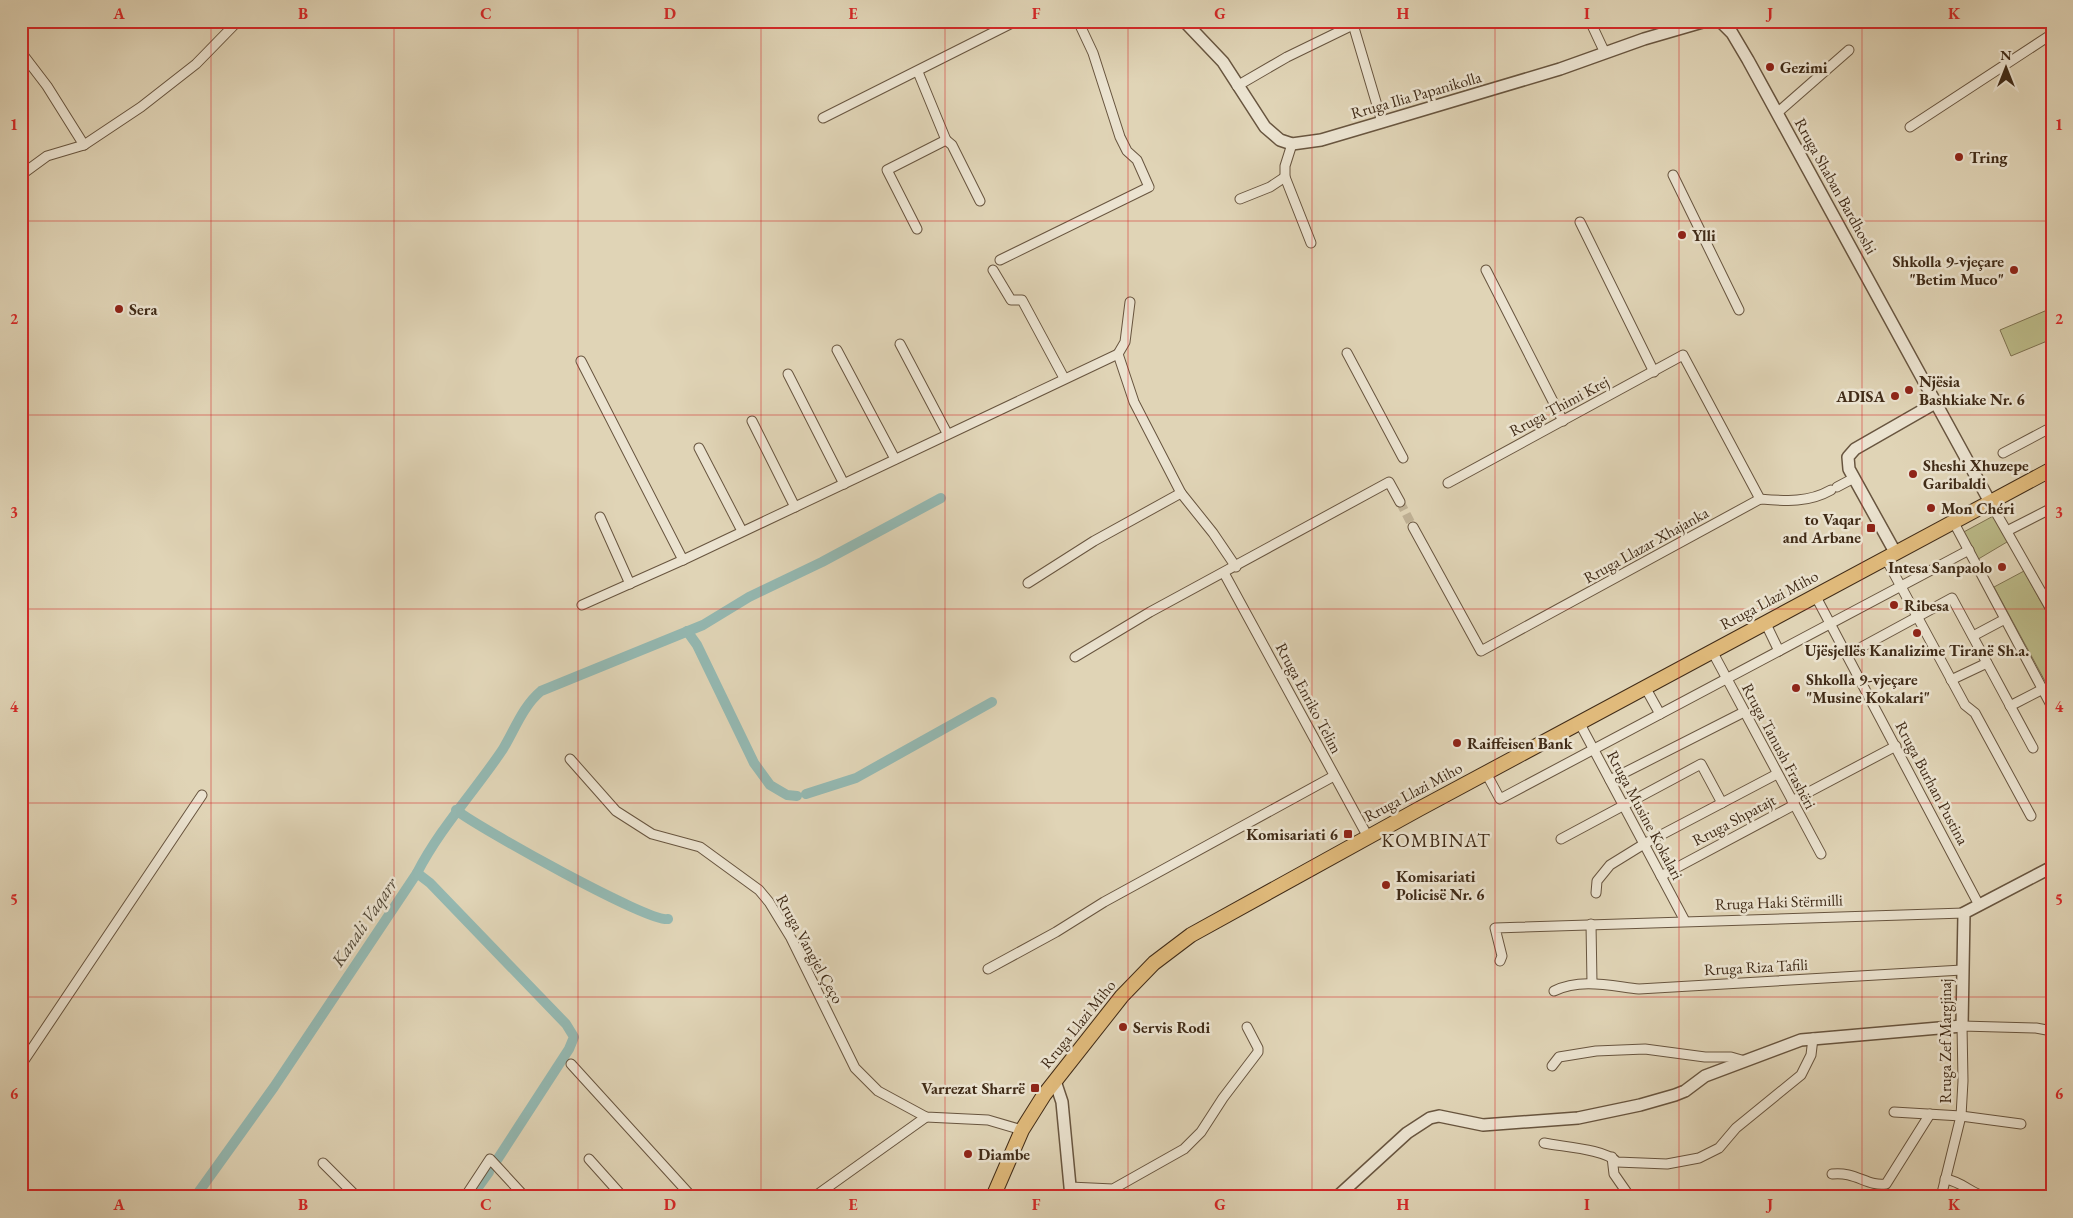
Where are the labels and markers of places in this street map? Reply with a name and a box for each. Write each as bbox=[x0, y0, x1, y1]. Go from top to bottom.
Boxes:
place label: Gezimi bbox=[1780, 57, 1828, 78]
marker: Gezimi bbox=[1764, 61, 1776, 73]
place label: Tring bbox=[1969, 147, 2009, 168]
marker: Tring bbox=[1953, 151, 1965, 163]
place label: Ylli bbox=[1692, 225, 1716, 246]
marker: Ylli bbox=[1676, 229, 1688, 241]
place label: Shkolla 9-vjeçare "Betim Muco" bbox=[1892, 251, 2004, 290]
marker: Shkolla 9-vjeçare "Betim Muco" bbox=[2008, 264, 2020, 276]
place label: Sera bbox=[129, 299, 158, 320]
marker: Sera bbox=[113, 303, 125, 315]
place label: Njësia Bashkiake Nr. 6 bbox=[1919, 371, 2025, 410]
marker: Njësia Bashkiake Nr. 6 bbox=[1903, 384, 1915, 396]
place label: ADISA bbox=[1835, 386, 1885, 407]
marker: ADISA bbox=[1889, 390, 1901, 402]
place label: Sheshi Xhuzepe Garibaldi bbox=[1923, 455, 2029, 494]
marker: Sheshi Xhuzepe Garibaldi bbox=[1907, 468, 1919, 480]
place label: Mon Chéri bbox=[1941, 498, 2015, 519]
marker: Mon Chéri bbox=[1925, 502, 1937, 514]
place label: to Vaqar and Arbane bbox=[1783, 509, 1861, 548]
marker: to Vaqar and Arbane bbox=[1865, 522, 1877, 534]
place label: Intesa Sanpaolo bbox=[1888, 557, 1992, 578]
marker: Intesa Sanpaolo bbox=[1996, 561, 2008, 573]
place label: Ribesa bbox=[1904, 595, 1950, 616]
marker: Ribesa bbox=[1888, 599, 1900, 611]
marker: Ujësjellës Kanalizime Tiranë Sh.a. bbox=[1911, 627, 1923, 639]
place label: Ujësjellës Kanalizime Tiranë Sh.a. bbox=[1805, 640, 2029, 661]
place label: Shkolla 9-vjeçare "Musine Kokalari" bbox=[1806, 669, 1930, 708]
marker: Shkolla 9-vjeçare "Musine Kokalari" bbox=[1790, 682, 1802, 694]
place label: Raiffeisen Bank bbox=[1467, 733, 1573, 754]
marker: Raiffeisen Bank bbox=[1451, 737, 1463, 749]
place label: Komisariati 6 bbox=[1246, 824, 1339, 845]
marker: Komisariati 6 bbox=[1342, 828, 1354, 840]
place label: Komisariati Policisë Nr. 6 bbox=[1396, 866, 1485, 905]
marker: Komisariati Policisë Nr. 6 bbox=[1380, 879, 1392, 891]
place label: Servis Rodi bbox=[1133, 1017, 1210, 1038]
marker: Servis Rodi bbox=[1117, 1021, 1129, 1033]
place label: Varrezat Sharrë bbox=[921, 1078, 1025, 1099]
marker: Varrezat Sharrë bbox=[1029, 1082, 1041, 1094]
place label: Diambe bbox=[978, 1144, 1030, 1165]
marker: Diambe bbox=[962, 1148, 974, 1160]

